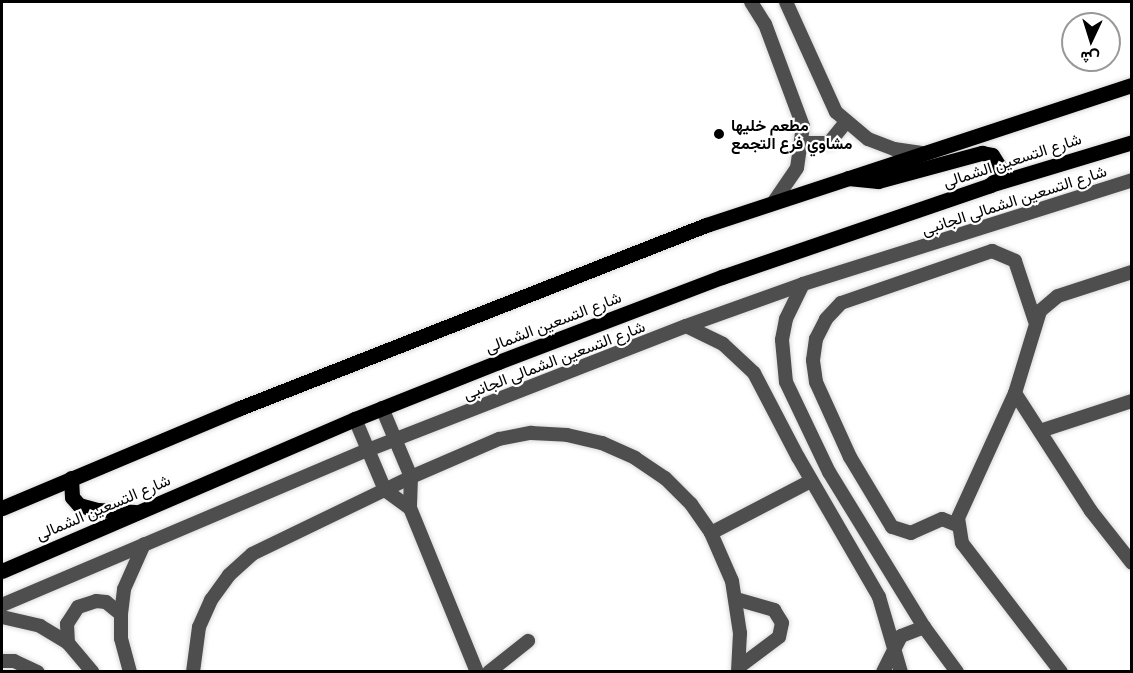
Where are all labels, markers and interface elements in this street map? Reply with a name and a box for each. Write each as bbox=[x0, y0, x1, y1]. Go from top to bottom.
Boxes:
north arrow bbox=[1061, 12, 1121, 72]
text: ش bbox=[1080, 46, 1100, 70]
place label: مطعم خليها مشاوي فرع التجمع bbox=[731, 115, 852, 153]
marker: مطعم خليها مشاوي فرع التجمع bbox=[712, 127, 726, 141]
street label: شارع التسعين الشمالى bbox=[940, 129, 1084, 191]
street label: شارع التسعين الشمالى الجانبى bbox=[919, 161, 1109, 239]
street label: شارع التسعين الشمالى bbox=[482, 287, 624, 357]
street label: شارع التسعين الشمالى الجانبى bbox=[460, 316, 648, 404]
street label: شارع التسعين الشمالى bbox=[33, 470, 173, 544]

